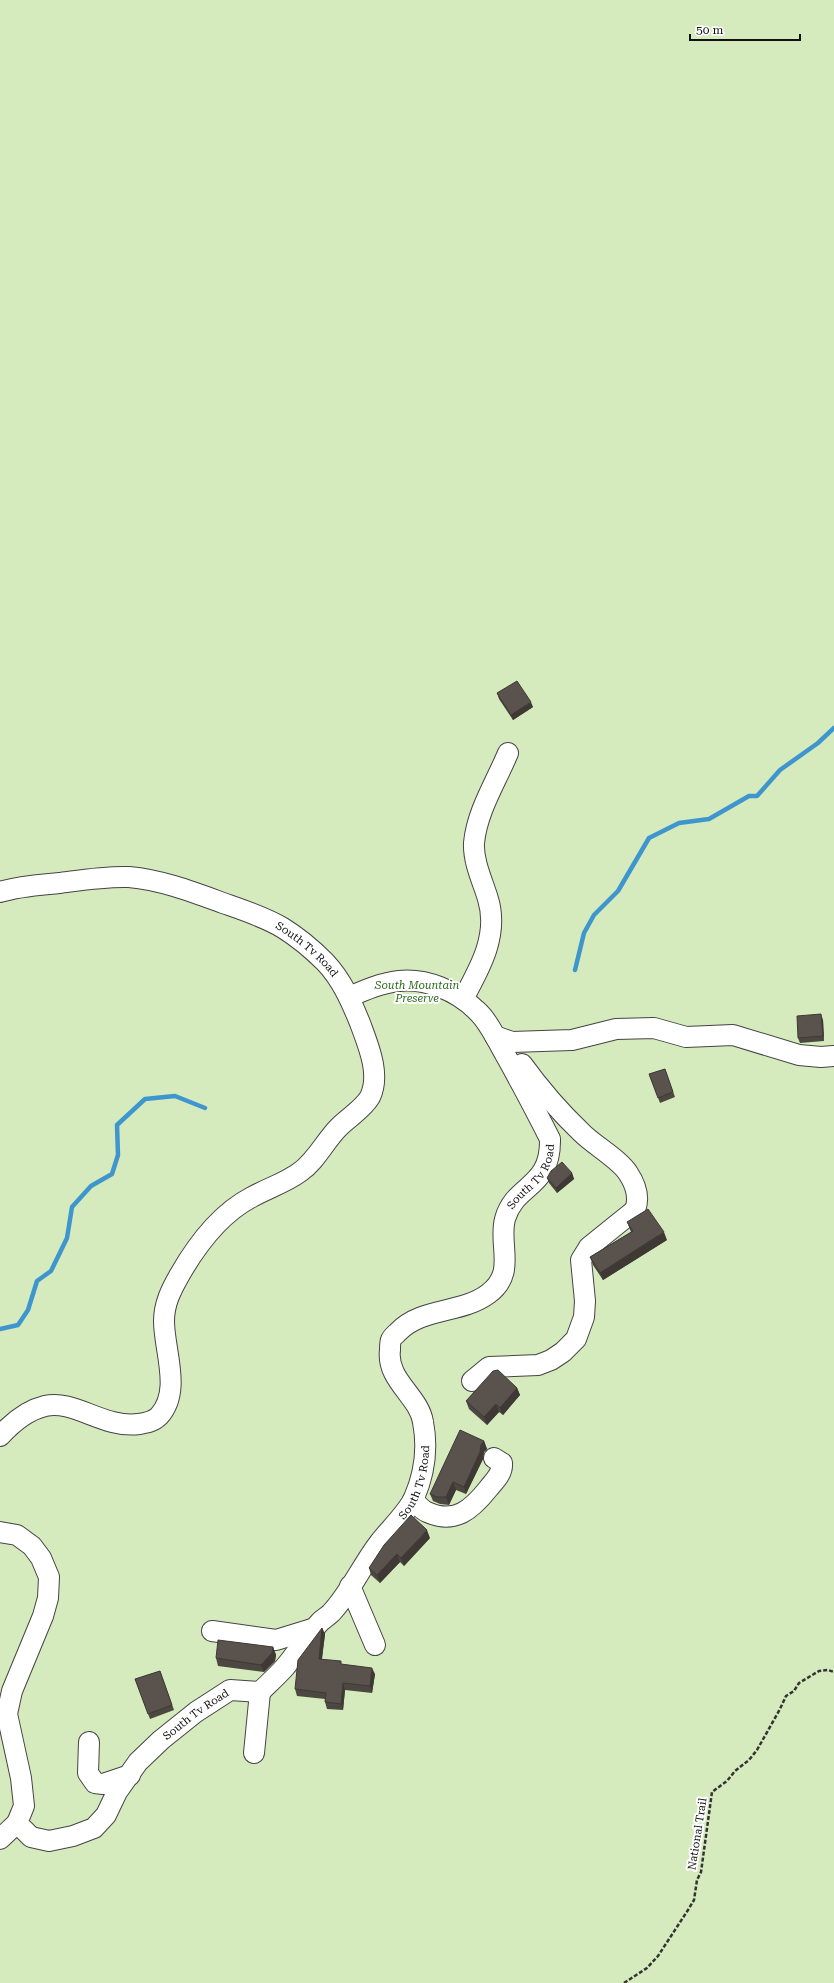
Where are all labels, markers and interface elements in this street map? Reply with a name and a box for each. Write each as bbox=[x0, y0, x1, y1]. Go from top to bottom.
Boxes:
scale bar bbox=[690, 16, 800, 42]
text: 50 m bbox=[696, 23, 723, 37]
street label: South Tv Road bbox=[273, 919, 341, 979]
park label: South Mountain Preserve bbox=[374, 979, 459, 1005]
street label: South Tv Road bbox=[504, 1144, 557, 1212]
street label: South Tv Road bbox=[396, 1445, 432, 1522]
street label: South Tv Road bbox=[160, 1687, 231, 1743]
street label: National Trail bbox=[685, 1797, 710, 1871]

